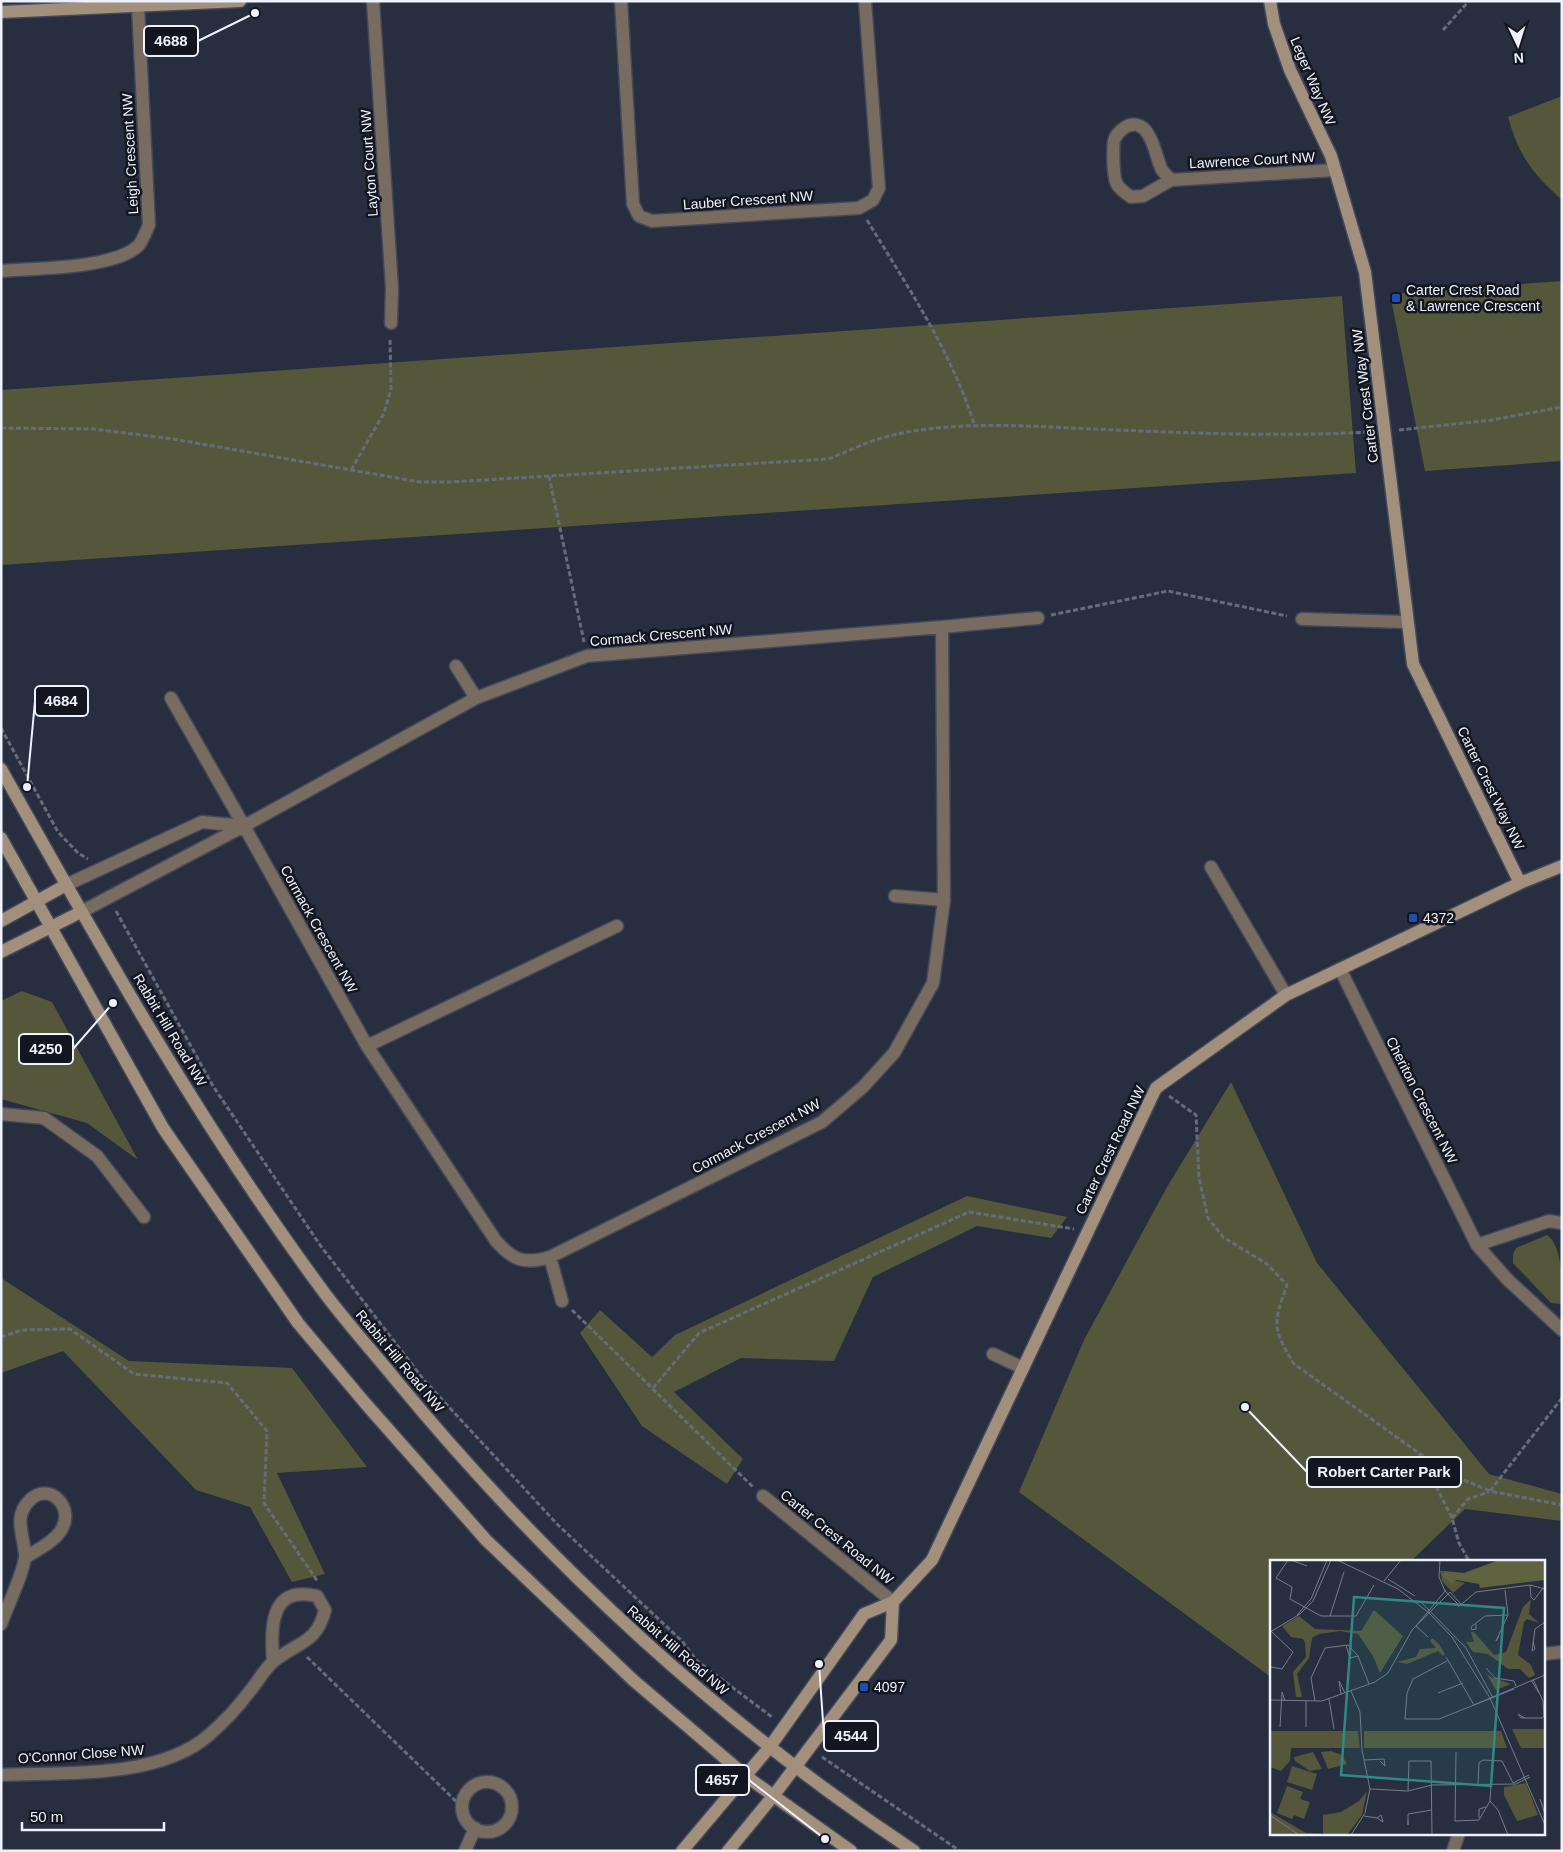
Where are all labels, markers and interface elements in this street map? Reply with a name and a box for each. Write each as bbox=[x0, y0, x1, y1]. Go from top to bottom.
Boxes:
north arrow bbox=[1493, 20, 1543, 70]
callout: 4688 bbox=[144, 26, 198, 56]
text: 4688 bbox=[154, 32, 188, 49]
street label: Leger Way NW bbox=[1287, 34, 1339, 128]
text: N bbox=[1513, 50, 1525, 66]
street label: Leigh Crescent NW bbox=[119, 92, 141, 215]
street label: Layton Court NW bbox=[357, 108, 381, 217]
street label: Lawrence Court NW bbox=[1189, 149, 1316, 171]
street label: Lauber Crescent NW bbox=[682, 187, 815, 213]
place label: Carter Crest Road & Lawrence Crescent bbox=[1406, 282, 1540, 314]
marker: Carter Crest Road & Lawrence Crescent bbox=[1390, 292, 1402, 304]
street label: Carter Crest Way NW bbox=[1349, 327, 1381, 464]
street label: Cormack Crescent NW bbox=[589, 621, 734, 649]
callout: 4684 bbox=[35, 686, 88, 716]
text: 4684 bbox=[44, 692, 78, 709]
street label: Carter Crest Way NW bbox=[1454, 724, 1528, 853]
street label: Cormack Crescent NW bbox=[277, 863, 361, 996]
place label: 4372 bbox=[1423, 910, 1454, 926]
marker: 4372 bbox=[1407, 912, 1419, 924]
street label: Rabbit Hill Road NW bbox=[130, 971, 210, 1090]
callout: 4250 bbox=[19, 1034, 73, 1064]
street label: Cheriton Crescent NW bbox=[1383, 1034, 1461, 1167]
text: 4250 bbox=[29, 1040, 63, 1057]
street label: Carter Crest Road NW bbox=[1072, 1083, 1148, 1217]
street label: Cormack Crescent NW bbox=[689, 1095, 824, 1177]
street label: Rabbit Hill Road NW bbox=[353, 1307, 448, 1416]
callout: Robert Carter Park bbox=[1307, 1457, 1461, 1487]
text: Robert Carter Park bbox=[1317, 1463, 1451, 1480]
street label: Carter Crest Road NW bbox=[777, 1486, 897, 1588]
inset map bbox=[1270, 1560, 1546, 1834]
street label: Rabbit Hill Road NW bbox=[624, 1602, 732, 1699]
place label: 4097 bbox=[874, 1679, 905, 1695]
marker: 4097 bbox=[858, 1681, 870, 1693]
callout: 4544 bbox=[824, 1721, 878, 1751]
text: 4544 bbox=[834, 1727, 868, 1744]
street label: O'Connor Close NW bbox=[17, 1742, 145, 1766]
callout: 4657 bbox=[696, 1765, 749, 1795]
text: 4657 bbox=[705, 1771, 739, 1788]
scale bar bbox=[22, 1800, 165, 1832]
text: 50 m bbox=[30, 1808, 63, 1825]

